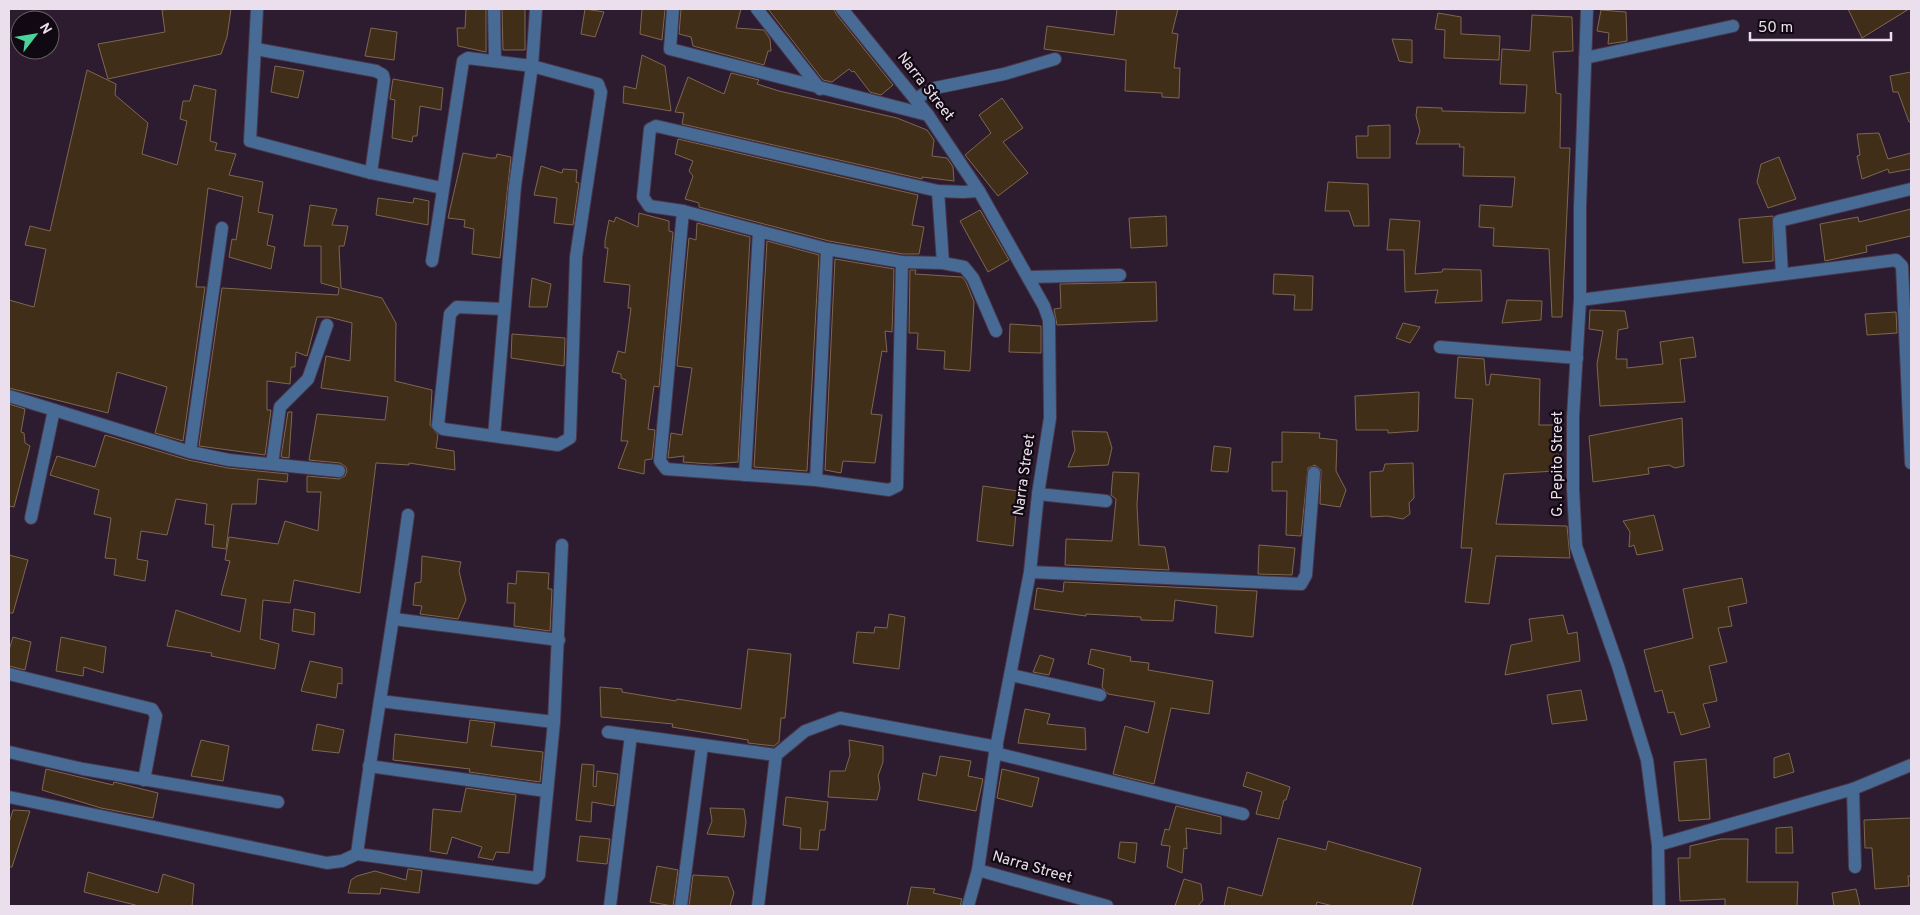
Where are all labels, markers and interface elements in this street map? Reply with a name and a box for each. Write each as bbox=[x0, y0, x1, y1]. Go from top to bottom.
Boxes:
north arrow bbox=[10, 10, 60, 60]
scale bar bbox=[1750, 10, 1891, 42]
text: 50 m bbox=[1758, 19, 1793, 38]
text: N bbox=[35, 20, 55, 38]
street label: Narra Street bbox=[892, 49, 958, 125]
street label: G. Pepito Street bbox=[1549, 411, 1568, 517]
street label: Narra Street bbox=[1010, 433, 1040, 517]
street label: Narra Street bbox=[990, 848, 1074, 888]

